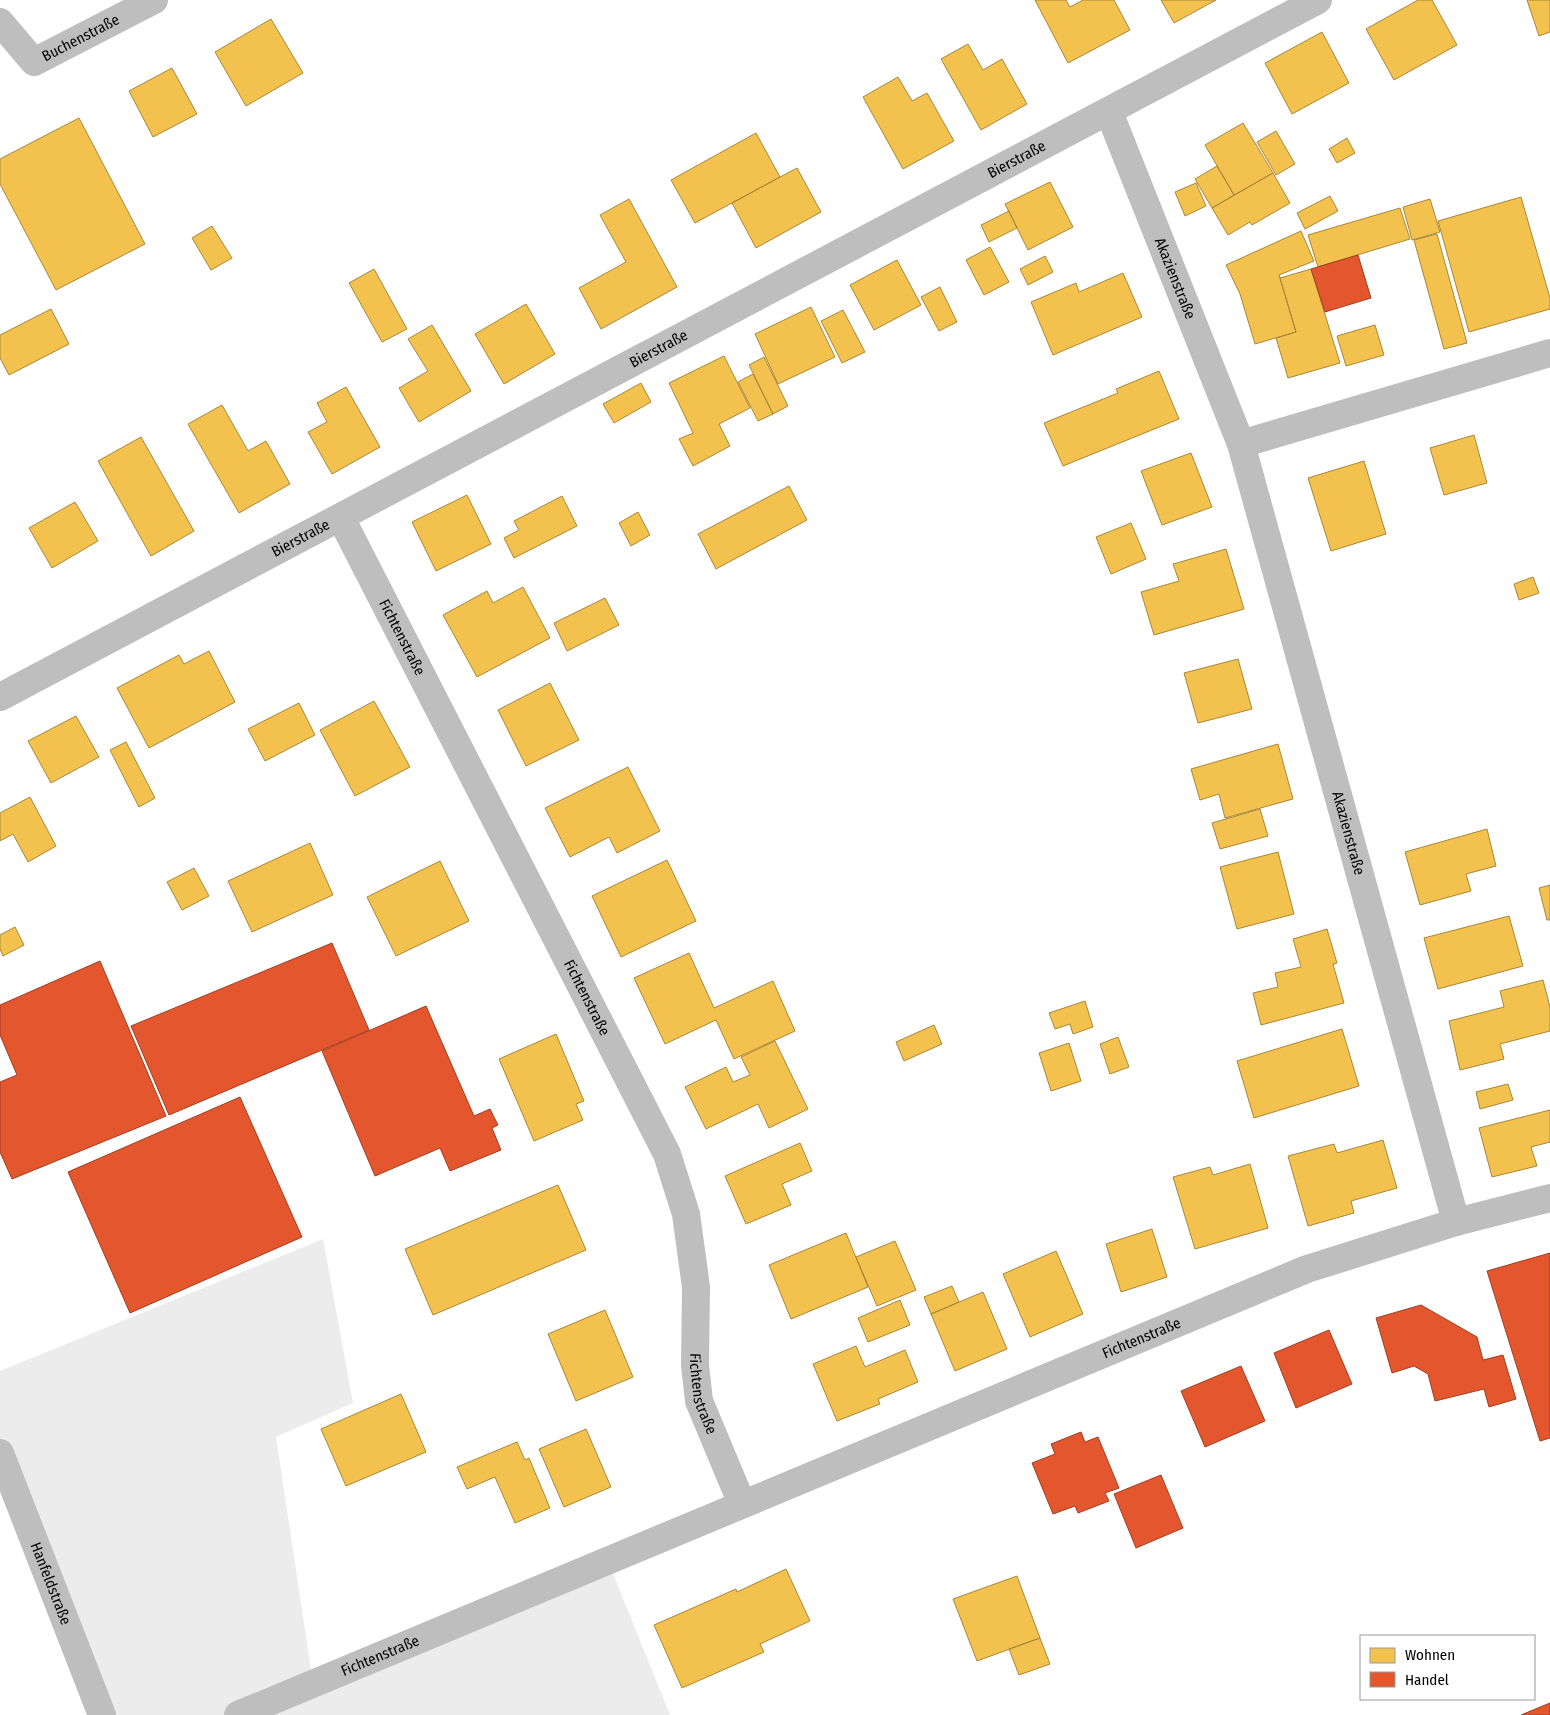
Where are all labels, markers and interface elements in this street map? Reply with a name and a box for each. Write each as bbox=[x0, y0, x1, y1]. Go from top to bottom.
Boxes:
street label: Buchenstraße bbox=[39, 10, 122, 65]
street label: Bierstraße bbox=[984, 137, 1049, 182]
street label: Akazienstraße bbox=[1151, 235, 1199, 322]
street label: Bierstraße bbox=[626, 326, 691, 371]
street label: Bierstraße bbox=[268, 515, 333, 561]
street label: Fichtenstraße bbox=[375, 596, 429, 678]
street label: Akazienstraße bbox=[1328, 789, 1369, 877]
street label: Fichtenstraße bbox=[560, 957, 614, 1039]
street label: Fichtenstraße bbox=[1100, 1314, 1183, 1362]
street label: Fichtenstraße bbox=[686, 1353, 721, 1437]
street label: Hanfeldstraße bbox=[27, 1540, 75, 1627]
street label: Fichtenstraße bbox=[338, 1631, 422, 1680]
legend bbox=[1360, 1635, 1535, 1700]
text: Wohnen bbox=[1405, 1646, 1455, 1664]
text: Handel bbox=[1405, 1671, 1449, 1689]

